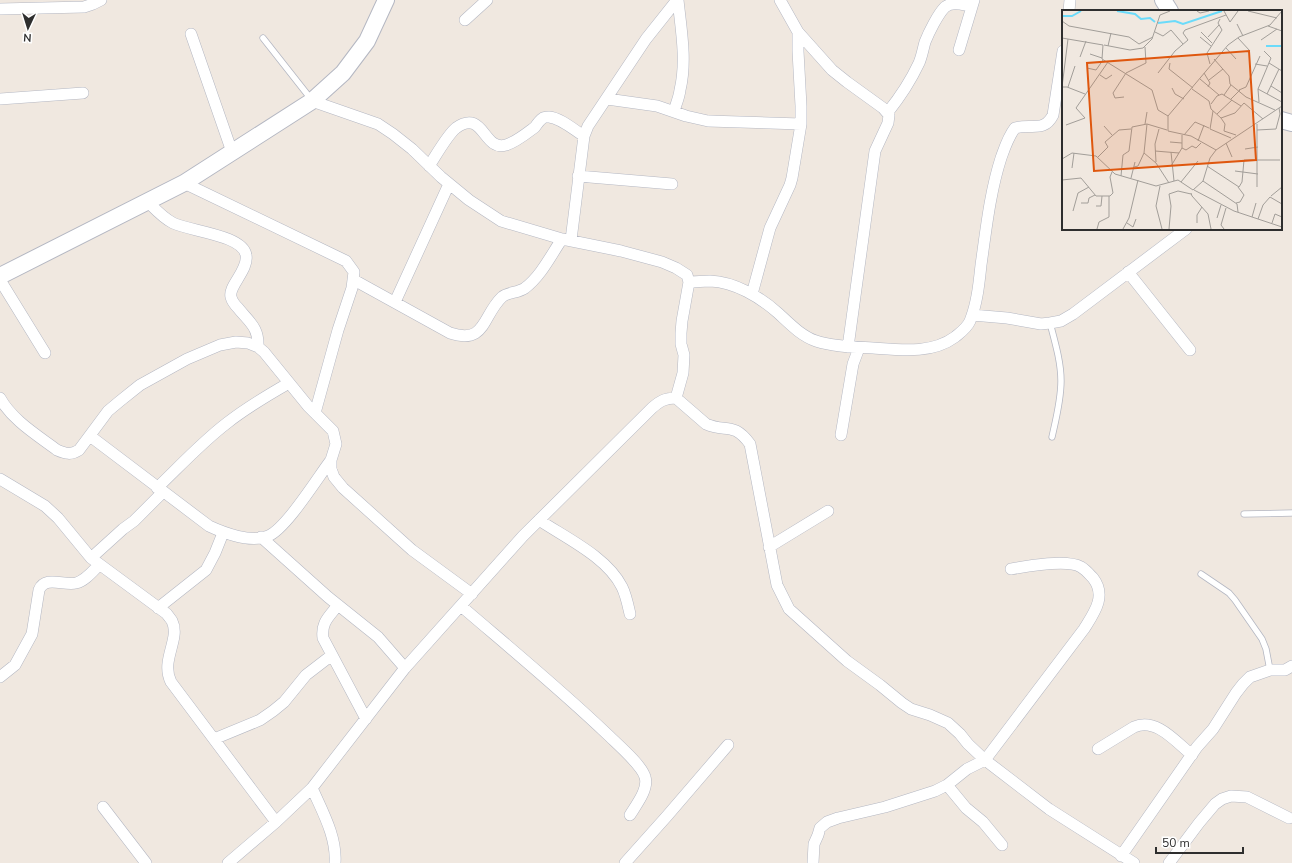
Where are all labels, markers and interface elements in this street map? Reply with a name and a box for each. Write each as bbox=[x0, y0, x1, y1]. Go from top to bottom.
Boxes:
north arrow bbox=[8, 8, 48, 48]
inset map bbox=[1062, 10, 1282, 230]
text: N bbox=[23, 30, 32, 45]
scale bar bbox=[1156, 829, 1243, 855]
text: 50 m bbox=[1162, 835, 1190, 851]

